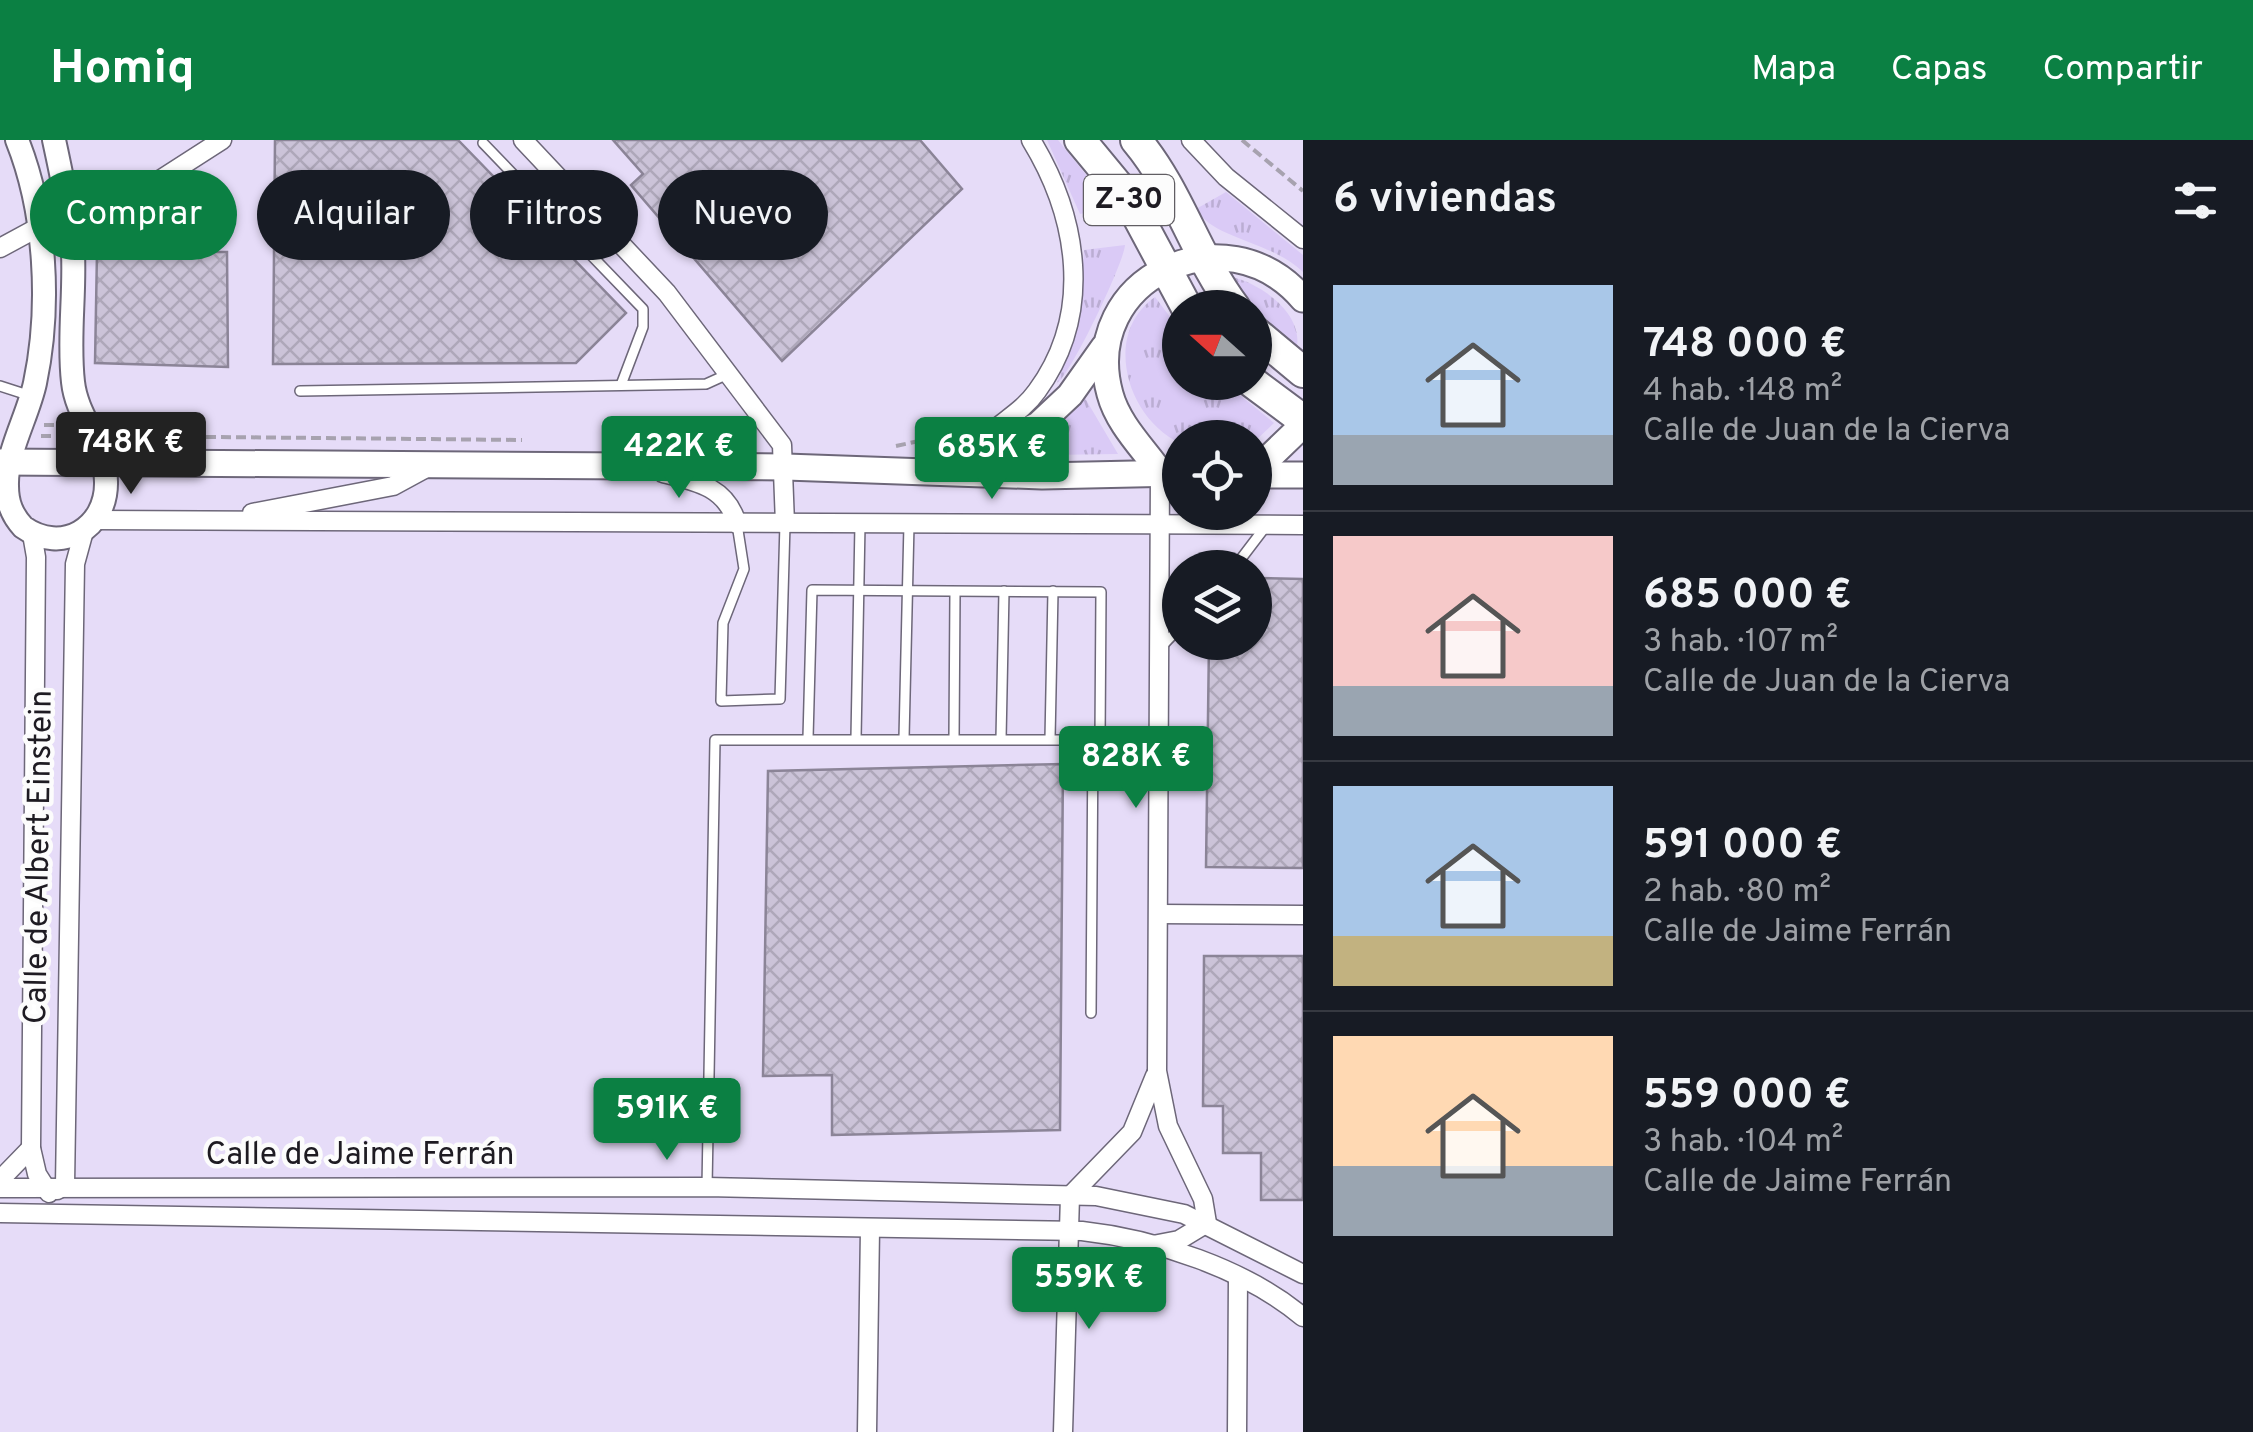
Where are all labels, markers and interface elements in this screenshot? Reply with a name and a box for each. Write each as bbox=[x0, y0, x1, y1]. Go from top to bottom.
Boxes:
text: Homiq bbox=[50, 40, 195, 100]
text: Mapa bbox=[1751, 48, 1836, 92]
text: Capas bbox=[1891, 48, 1987, 92]
text: Compartir bbox=[2042, 48, 2203, 92]
chip: Comprar bbox=[30, 170, 237, 260]
chip: Alquilar bbox=[257, 170, 450, 260]
chip: Filtros bbox=[470, 170, 638, 260]
chip: Nuevo bbox=[658, 170, 828, 260]
icon: filters bbox=[2168, 173, 2223, 228]
text: 6 viviendas bbox=[1333, 174, 1557, 227]
road number: Z-30 bbox=[1084, 175, 1174, 225]
north arrow bbox=[1162, 290, 1272, 400]
map controls bbox=[1162, 290, 1272, 660]
text: 748 000 € bbox=[1643, 319, 1846, 372]
icon: home bbox=[1413, 325, 1533, 445]
text: 4 hab. · 148 m² bbox=[1643, 372, 1842, 412]
pin: 748K € bbox=[50, 412, 212, 497]
text: Calle de Juan de la Cierva bbox=[1643, 412, 2010, 452]
pin: 422K € bbox=[598, 416, 760, 501]
pin: 685K € bbox=[911, 417, 1073, 502]
button: locate bbox=[1162, 420, 1272, 530]
text: 748K € bbox=[78, 424, 184, 464]
text: 422K € bbox=[624, 428, 734, 468]
text: 685K € bbox=[937, 429, 1047, 469]
button: layers bbox=[1162, 550, 1272, 660]
text: 685 000 € bbox=[1643, 570, 1852, 623]
icon: home bbox=[1413, 576, 1533, 696]
text: 3 hab. · 107 m² bbox=[1643, 623, 1838, 663]
text: Calle de Juan de la Cierva bbox=[1643, 663, 2010, 703]
street label: Calle de Albert Einstein bbox=[17, 690, 63, 1024]
pin: 828K € bbox=[1055, 726, 1217, 811]
text: 828K € bbox=[1081, 738, 1191, 778]
text: 591 000 € bbox=[1643, 820, 1842, 873]
icon: home bbox=[1413, 826, 1533, 946]
text: 2 hab. · 80 m² bbox=[1643, 873, 1831, 913]
text: Calle de Jaime Ferrán bbox=[1643, 913, 1952, 953]
text: 559 000 € bbox=[1643, 1070, 1851, 1123]
icon: home bbox=[1413, 1076, 1533, 1196]
pin: 591K € bbox=[586, 1078, 748, 1163]
text: 591K € bbox=[616, 1090, 718, 1130]
text: 3 hab. · 104 m² bbox=[1643, 1123, 1843, 1163]
street label: Calle de Jaime Ferrán bbox=[205, 1136, 515, 1176]
text: Calle de Jaime Ferrán bbox=[1643, 1163, 1952, 1203]
pin: 559K € bbox=[1008, 1247, 1170, 1332]
text: 559K € bbox=[1034, 1259, 1144, 1299]

